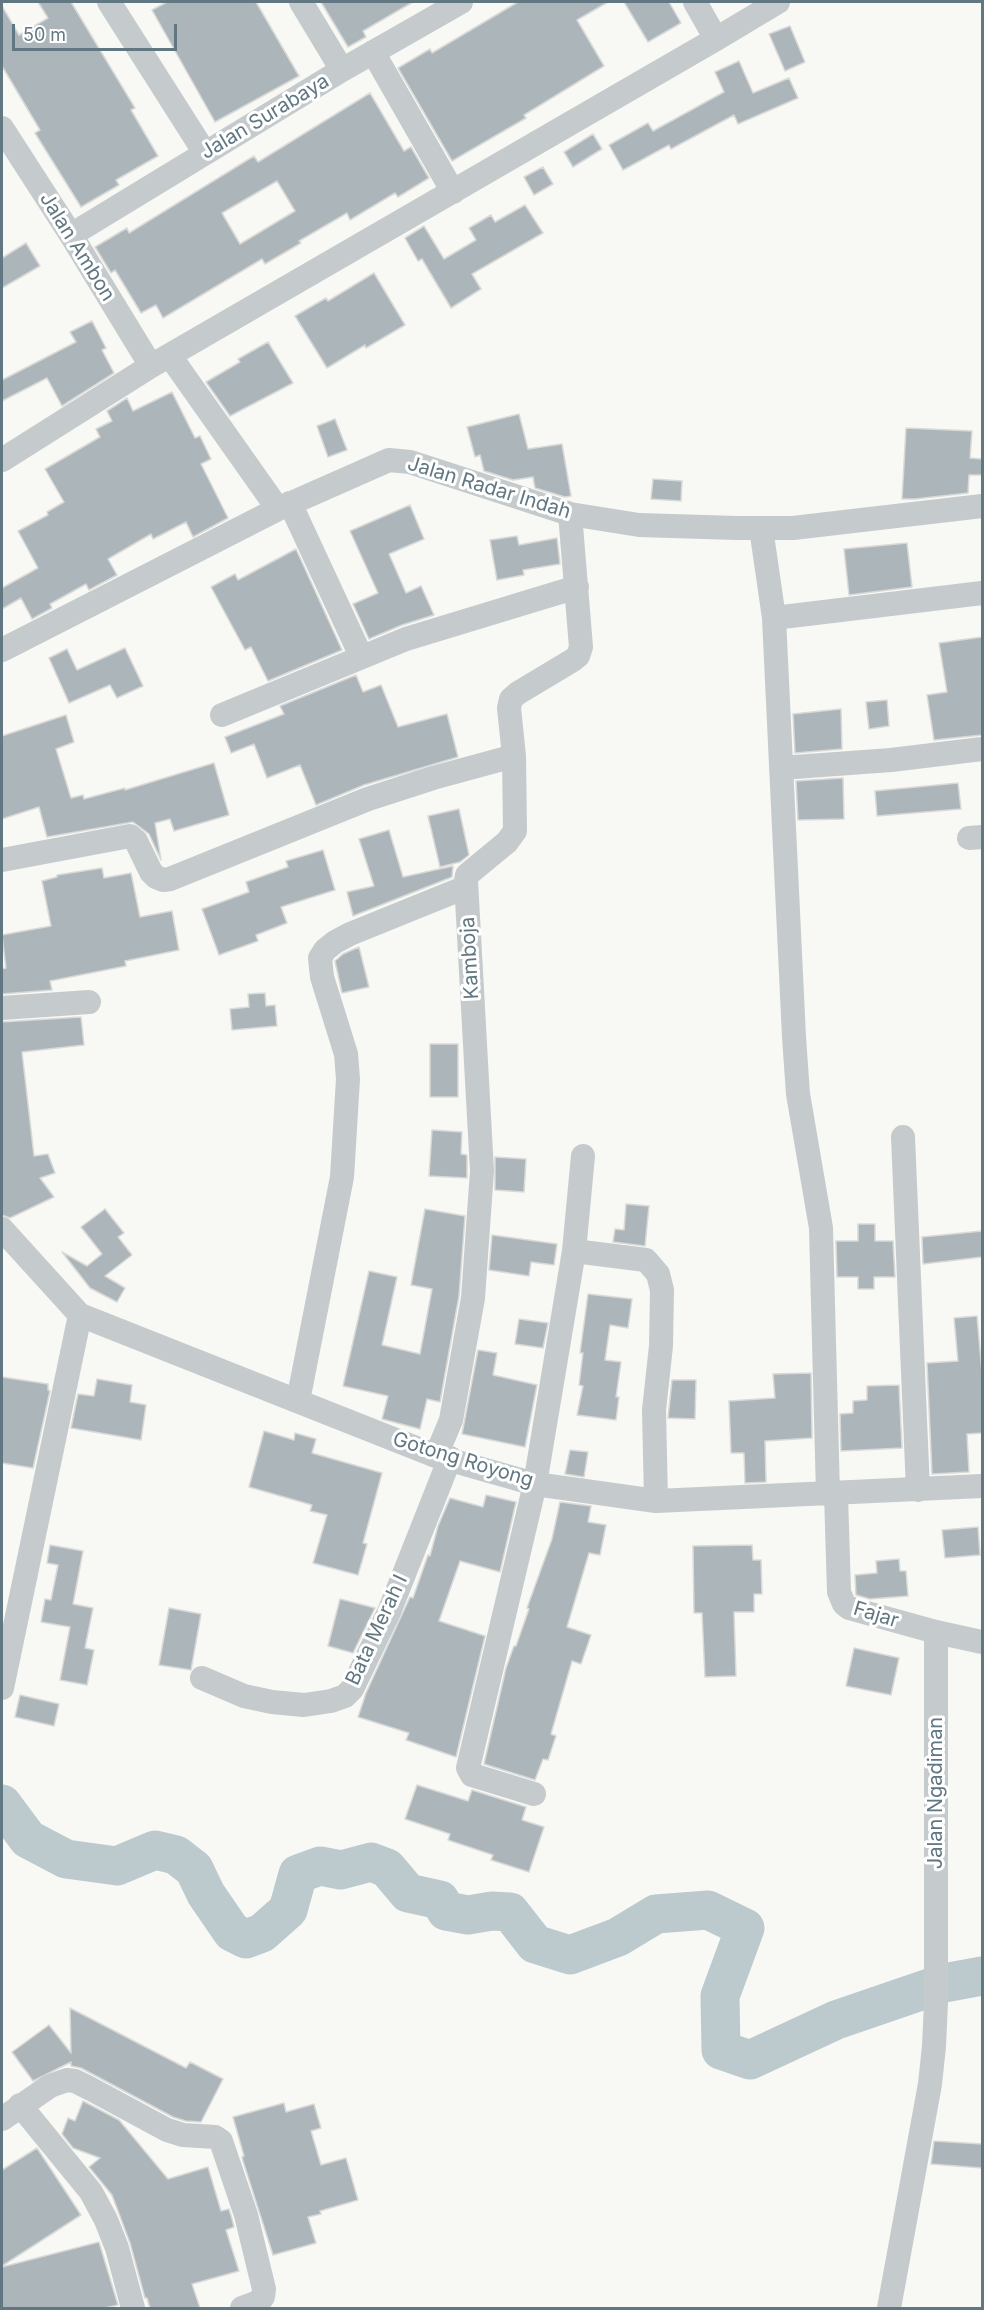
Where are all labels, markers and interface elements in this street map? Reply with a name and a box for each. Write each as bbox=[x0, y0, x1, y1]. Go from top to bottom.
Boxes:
scale bar bbox=[15, 12, 180, 50]
text: 50 m bbox=[23, 24, 66, 45]
street label: Jalan Surabaya bbox=[197, 69, 333, 165]
street label: Jalan Ambon bbox=[34, 188, 120, 306]
street label: Jalan Radar Indah bbox=[405, 452, 573, 524]
street label: Kamboja bbox=[456, 916, 484, 1000]
street label: Gotong Royong bbox=[390, 1427, 536, 1493]
street label: Bata Merah I bbox=[341, 1571, 413, 1689]
street label: Fajar bbox=[850, 1597, 902, 1633]
street label: Jalan Ngadiman bbox=[924, 1717, 948, 1869]

